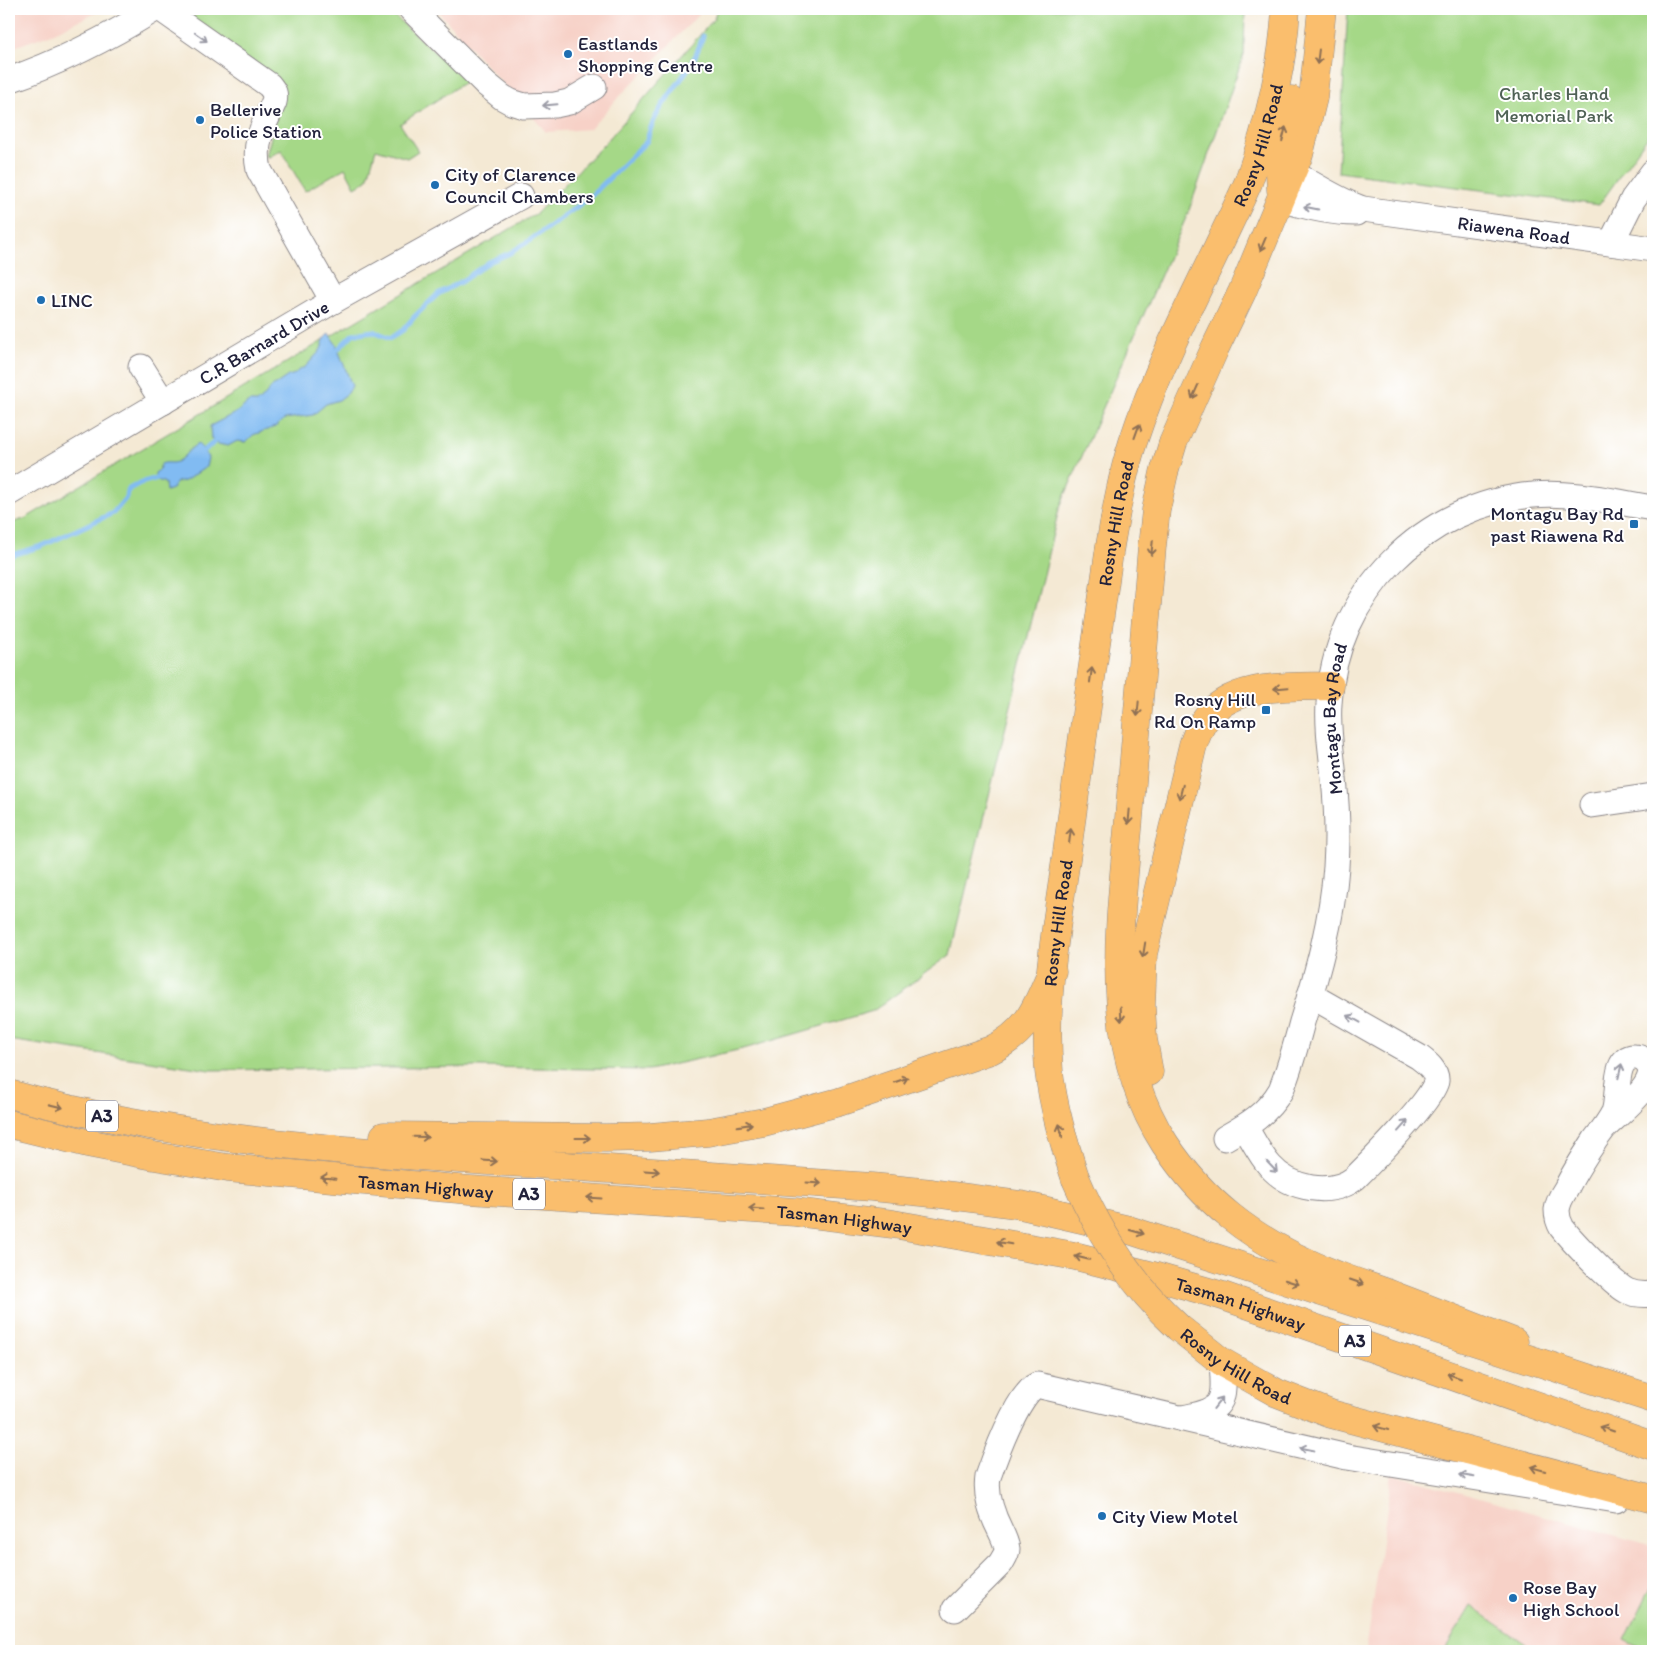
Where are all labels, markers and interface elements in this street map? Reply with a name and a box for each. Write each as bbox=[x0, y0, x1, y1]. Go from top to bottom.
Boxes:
one-way arrow bbox=[194, 32, 208, 42]
place label: Eastlands Shopping Centre bbox=[578, 32, 713, 77]
marker: Eastlands Shopping Centre bbox=[562, 48, 574, 60]
one-way arrow bbox=[1313, 49, 1323, 65]
street label: Rosny Hill Road bbox=[1227, 81, 1288, 210]
park label: Charles Hand Memorial Park bbox=[1495, 82, 1614, 127]
place label: Bellerive Police Station bbox=[210, 98, 322, 143]
one-way arrow bbox=[542, 100, 558, 110]
marker: Bellerive Police Station bbox=[194, 114, 206, 126]
one-way arrow bbox=[1280, 126, 1289, 142]
place label: City of Clarence Council Chambers bbox=[445, 163, 594, 208]
marker: City of Clarence Council Chambers bbox=[429, 179, 441, 191]
one-way arrow bbox=[1303, 202, 1319, 212]
street label: Riawena Road bbox=[1456, 211, 1572, 249]
one-way arrow bbox=[1257, 236, 1267, 251]
place label: LINC bbox=[51, 289, 93, 312]
marker: LINC bbox=[35, 294, 47, 306]
street label: C.R Barnard Drive bbox=[194, 295, 333, 390]
one-way arrow bbox=[1189, 384, 1199, 399]
one-way arrow bbox=[1133, 423, 1142, 439]
street label: Rosny Hill Road bbox=[1093, 457, 1139, 588]
place label: Montagu Bay Rd past Riawena Rd bbox=[1490, 502, 1625, 547]
marker: Montagu Bay Rd past Riawena Rd bbox=[1628, 518, 1640, 530]
one-way arrow bbox=[1147, 539, 1157, 555]
street label: Montagu Bay Road bbox=[1317, 640, 1352, 796]
one-way arrow bbox=[1086, 668, 1096, 684]
one-way arrow bbox=[1274, 683, 1290, 693]
place label: Rosny Hill Rd On Ramp bbox=[1154, 688, 1257, 733]
one-way arrow bbox=[1133, 701, 1143, 717]
marker: Rosny Hill Rd On Ramp bbox=[1260, 704, 1272, 716]
one-way arrow bbox=[1176, 784, 1186, 800]
one-way arrow bbox=[1124, 809, 1134, 825]
one-way arrow bbox=[1065, 829, 1075, 845]
street label: Rosny Hill Road bbox=[1038, 857, 1077, 987]
one-way arrow bbox=[1139, 942, 1149, 958]
one-way arrow bbox=[1116, 1006, 1125, 1022]
one-way arrow bbox=[1347, 1014, 1362, 1024]
one-way arrow bbox=[1616, 1064, 1626, 1080]
one-way arrow bbox=[893, 1075, 909, 1085]
road number: A3 bbox=[86, 1100, 118, 1132]
one-way arrow bbox=[48, 1102, 64, 1111]
one-way arrow bbox=[737, 1120, 753, 1130]
one-way arrow bbox=[1397, 1120, 1409, 1133]
one-way arrow bbox=[1056, 1123, 1065, 1139]
one-way arrow bbox=[412, 1132, 429, 1142]
one-way arrow bbox=[575, 1133, 591, 1143]
one-way arrow bbox=[481, 1157, 497, 1166]
one-way arrow bbox=[1266, 1161, 1278, 1173]
one-way arrow bbox=[643, 1167, 659, 1176]
street label: Tasman Highway bbox=[357, 1169, 494, 1203]
one-way arrow bbox=[320, 1173, 336, 1183]
road number: A3 bbox=[513, 1178, 545, 1210]
one-way arrow bbox=[806, 1179, 822, 1188]
one-way arrow bbox=[587, 1194, 603, 1203]
street label: Tasman Highway bbox=[776, 1199, 914, 1239]
one-way arrow bbox=[749, 1205, 765, 1214]
one-way arrow bbox=[1128, 1228, 1144, 1237]
one-way arrow bbox=[996, 1238, 1012, 1248]
one-way arrow bbox=[1075, 1253, 1091, 1262]
street label: Tasman Highway bbox=[1173, 1271, 1309, 1335]
one-way arrow bbox=[1283, 1277, 1299, 1287]
one-way arrow bbox=[1349, 1278, 1364, 1287]
street label: Rosny Hill Road bbox=[1176, 1322, 1296, 1409]
road number: A3 bbox=[1339, 1325, 1371, 1356]
one-way arrow bbox=[1447, 1371, 1462, 1380]
one-way arrow bbox=[1212, 1396, 1223, 1409]
one-way arrow bbox=[1373, 1423, 1389, 1432]
one-way arrow bbox=[1600, 1424, 1616, 1434]
one-way arrow bbox=[1299, 1443, 1315, 1453]
one-way arrow bbox=[1531, 1464, 1547, 1473]
one-way arrow bbox=[1459, 1471, 1475, 1481]
place label: City View Motel bbox=[1112, 1505, 1238, 1528]
marker: City View Motel bbox=[1096, 1510, 1108, 1522]
place label: Rose Bay High School bbox=[1523, 1576, 1620, 1621]
marker: Rose Bay High School bbox=[1507, 1592, 1519, 1604]

